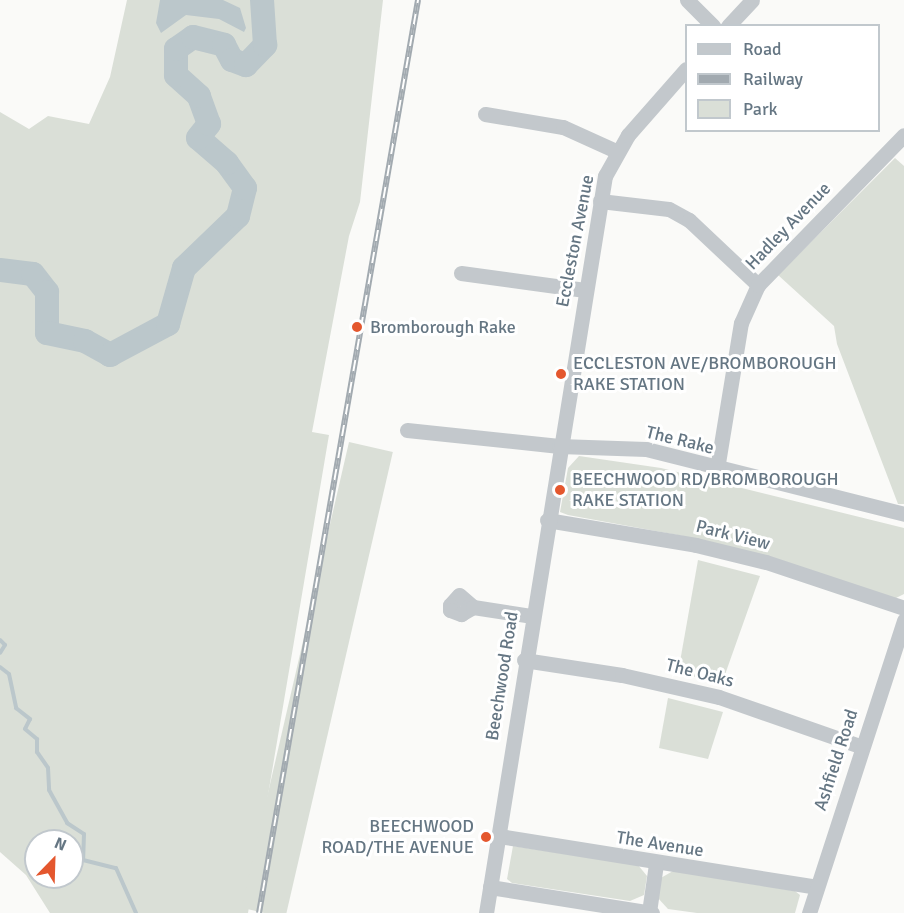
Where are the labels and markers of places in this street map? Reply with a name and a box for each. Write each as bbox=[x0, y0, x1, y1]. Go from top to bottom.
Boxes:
place label: Bromborough Rake bbox=[370, 316, 516, 338]
marker: Bromborough Rake bbox=[348, 318, 366, 336]
place label: ECCLESTON AVE/BROMBOROUGH RAKE STATION bbox=[573, 353, 837, 395]
marker: ECCLESTON AVE/BROMBOROUGH RAKE STATION bbox=[554, 367, 568, 381]
place label: BEECHWOOD RD/BROMBOROUGH RAKE STATION bbox=[572, 469, 839, 512]
marker: BEECHWOOD RD/BROMBOROUGH RAKE STATION bbox=[553, 483, 567, 497]
place label: BEECHWOOD ROAD/THE AVENUE bbox=[322, 816, 474, 858]
marker: BEECHWOOD ROAD/THE AVENUE bbox=[479, 830, 493, 844]

